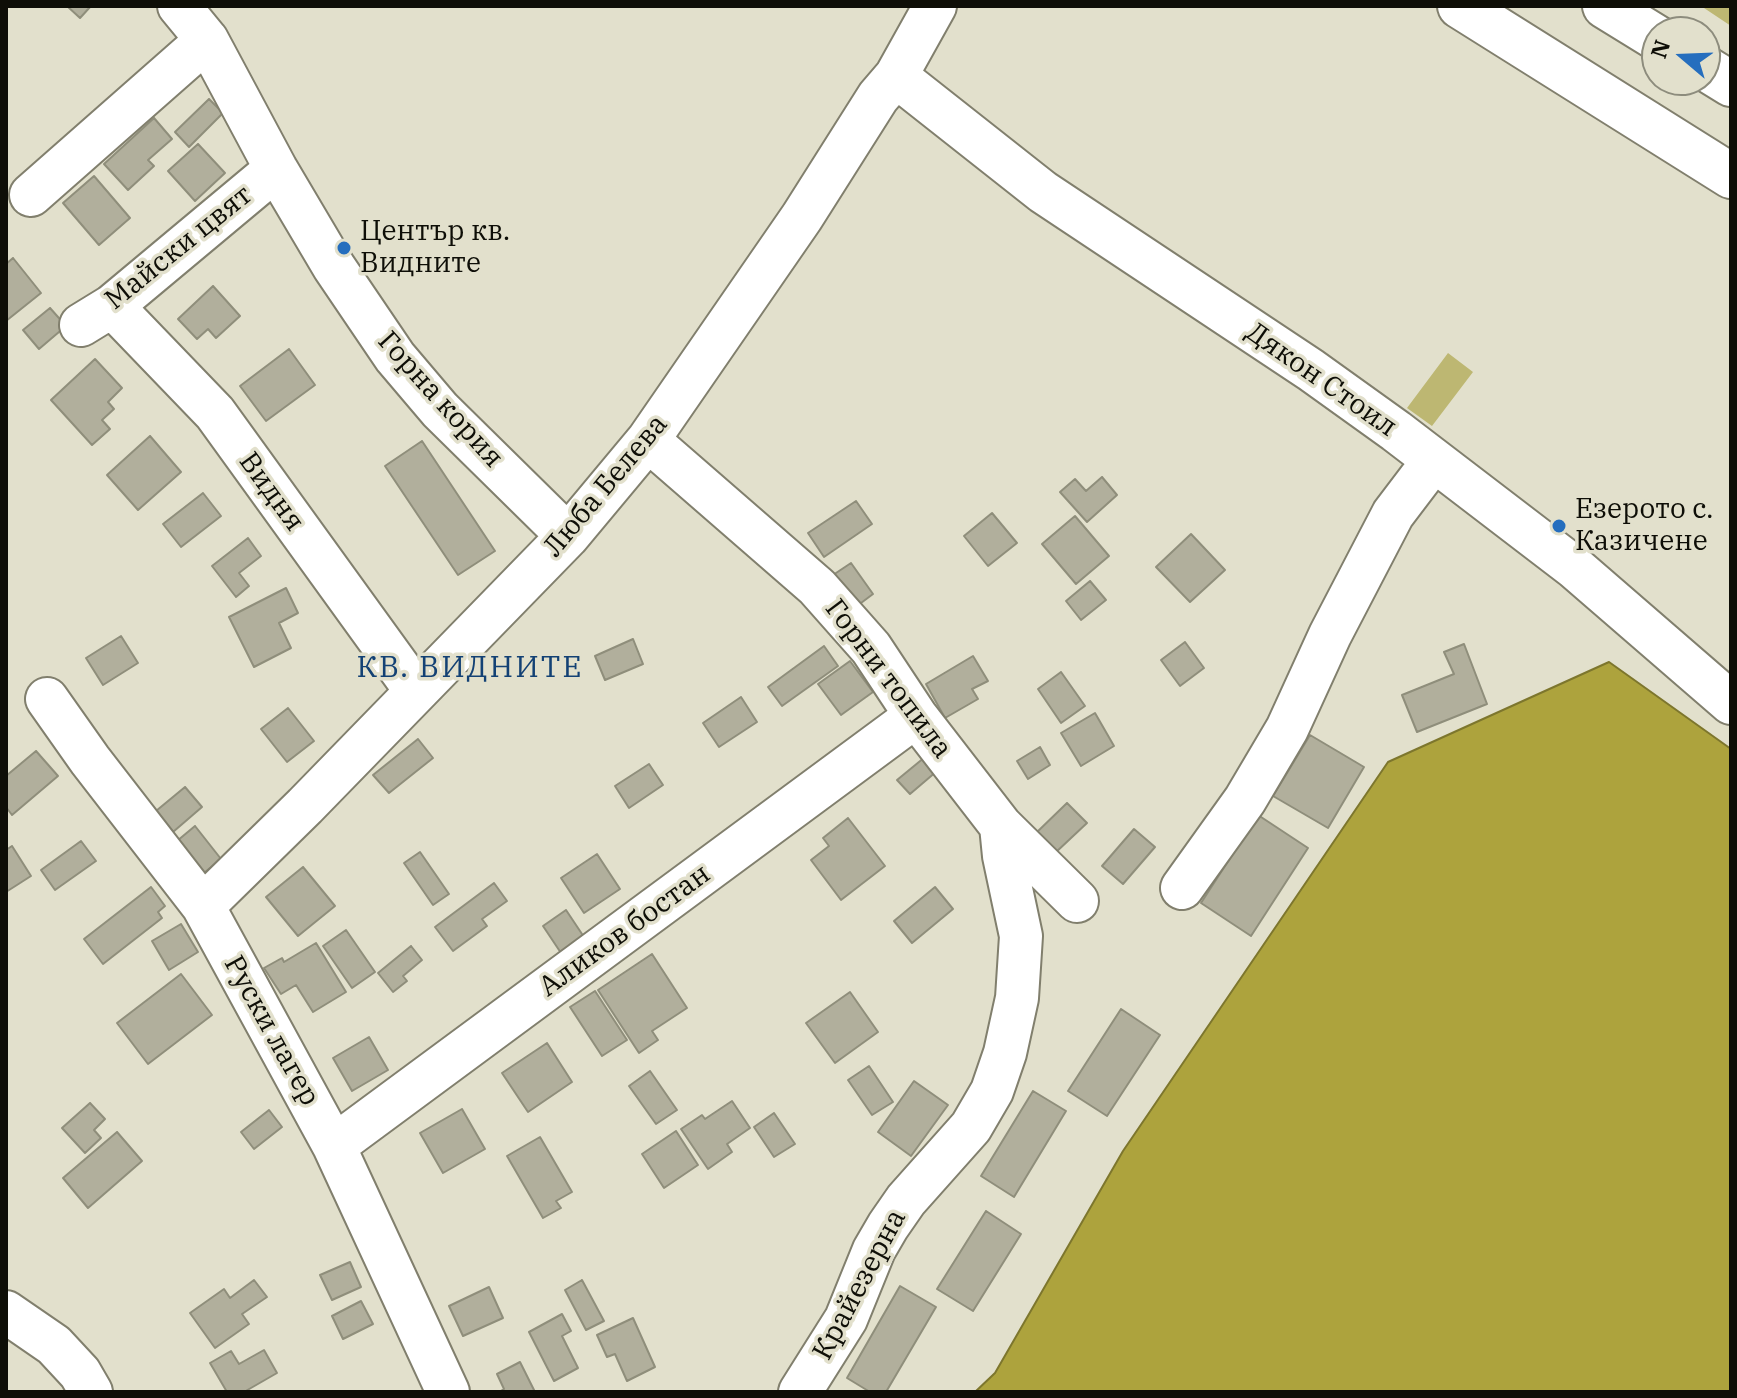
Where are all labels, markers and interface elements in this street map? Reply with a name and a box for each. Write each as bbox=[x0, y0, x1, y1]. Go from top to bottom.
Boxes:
north arrow bbox=[1641, 16, 1721, 96]
text: N bbox=[1643, 36, 1676, 62]
street label: Майски цвят bbox=[99, 179, 259, 317]
place label: Център кв. Видните bbox=[360, 215, 510, 281]
marker: Център кв. Видните bbox=[335, 239, 353, 257]
street label: Дякон Стоил bbox=[1239, 316, 1403, 444]
street label: Горна кория bbox=[370, 325, 510, 475]
street label: Люба Белева bbox=[537, 408, 675, 564]
street label: Видня bbox=[231, 446, 311, 538]
place label: Езерото с. Казичене bbox=[1575, 493, 1714, 559]
marker: Езерото с. Казичене bbox=[1550, 517, 1568, 535]
street label: Горни топила bbox=[817, 593, 959, 765]
district label: КВ. ВИДНИТЕ bbox=[356, 650, 584, 686]
street label: Аликов бостан bbox=[533, 858, 717, 1004]
street label: Руски лагер bbox=[216, 950, 326, 1112]
street label: Крайезерна bbox=[806, 1204, 914, 1366]

